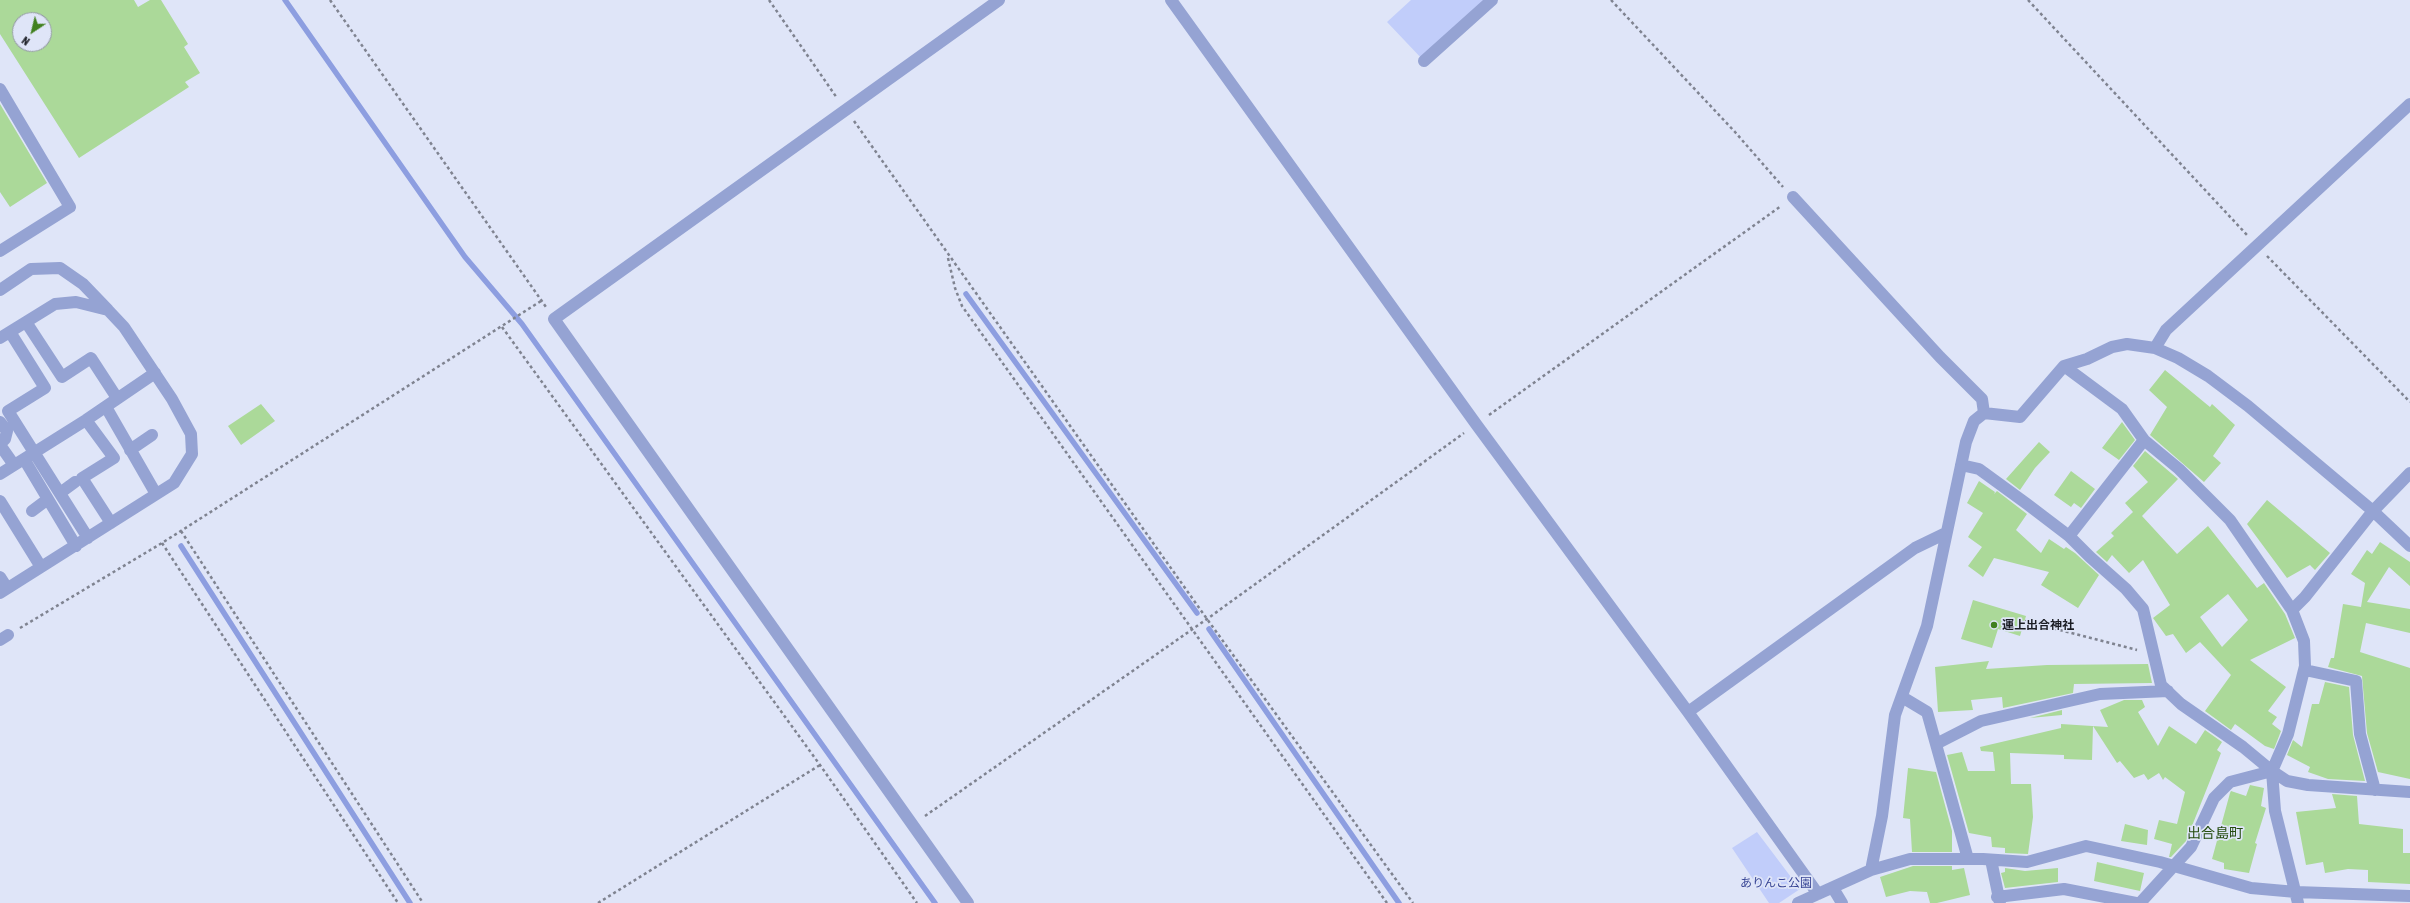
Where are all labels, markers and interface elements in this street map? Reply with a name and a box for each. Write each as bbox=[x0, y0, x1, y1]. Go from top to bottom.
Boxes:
north arrow bbox=[12, 12, 52, 52]
text: N bbox=[20, 34, 32, 48]
place label: 運上出合神社 bbox=[2002, 618, 2074, 632]
marker: 運上出合神社 bbox=[1989, 620, 1999, 630]
district label: 出合島町 bbox=[2187, 826, 2243, 842]
park label: ありんこ公園 bbox=[1740, 876, 1812, 890]

